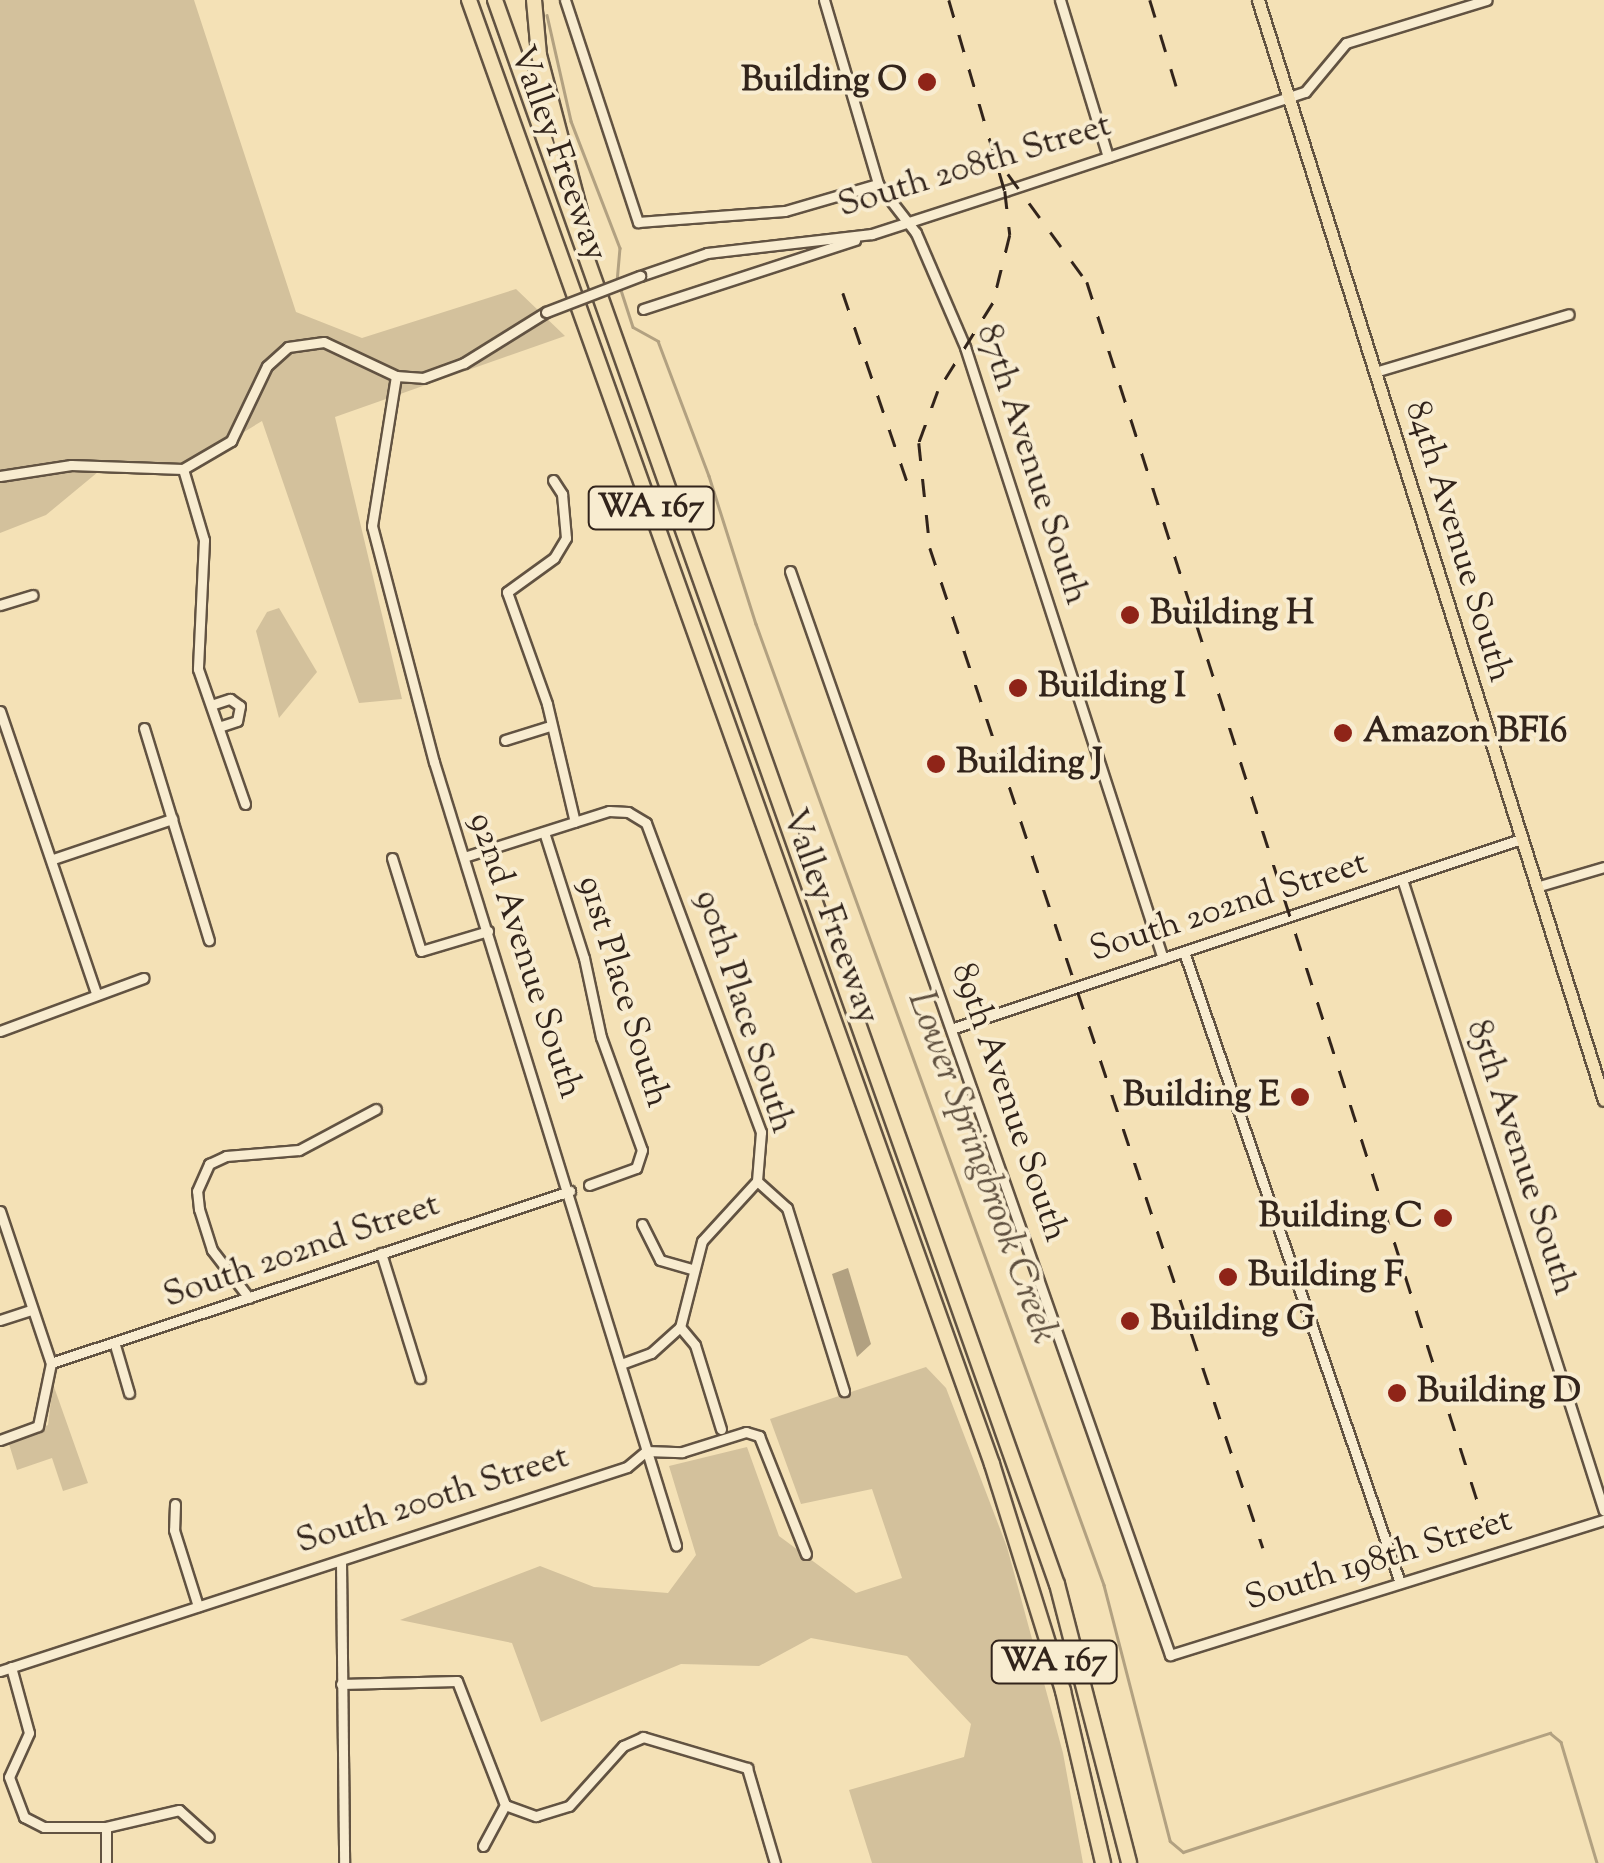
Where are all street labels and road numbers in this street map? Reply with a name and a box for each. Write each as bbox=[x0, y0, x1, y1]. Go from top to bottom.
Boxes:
street label: Valley Freeway bbox=[499, 41, 615, 267]
street label: South 208th Street bbox=[834, 106, 1116, 228]
street label: 87th Avenue South bbox=[966, 320, 1096, 610]
street label: 84th Avenue South bbox=[1394, 396, 1520, 688]
road number: WA 167 bbox=[586, 481, 716, 535]
street label: Valley Freeway bbox=[771, 804, 887, 1030]
street label: 92nd Avenue South bbox=[458, 808, 590, 1104]
street label: South 202nd Street bbox=[1085, 843, 1373, 973]
street label: 91st Place South bbox=[567, 871, 677, 1113]
street label: 90th Place South bbox=[684, 885, 802, 1139]
street label: 89th Avenue South bbox=[941, 958, 1075, 1248]
street label: 85th Avenue South bbox=[1456, 1015, 1584, 1301]
street label: South 202nd Street bbox=[159, 1185, 445, 1319]
street label: South 200th Street bbox=[292, 1437, 574, 1565]
street label: South 198th Street bbox=[1241, 1500, 1517, 1622]
road number: WA 167 bbox=[989, 1635, 1119, 1689]

